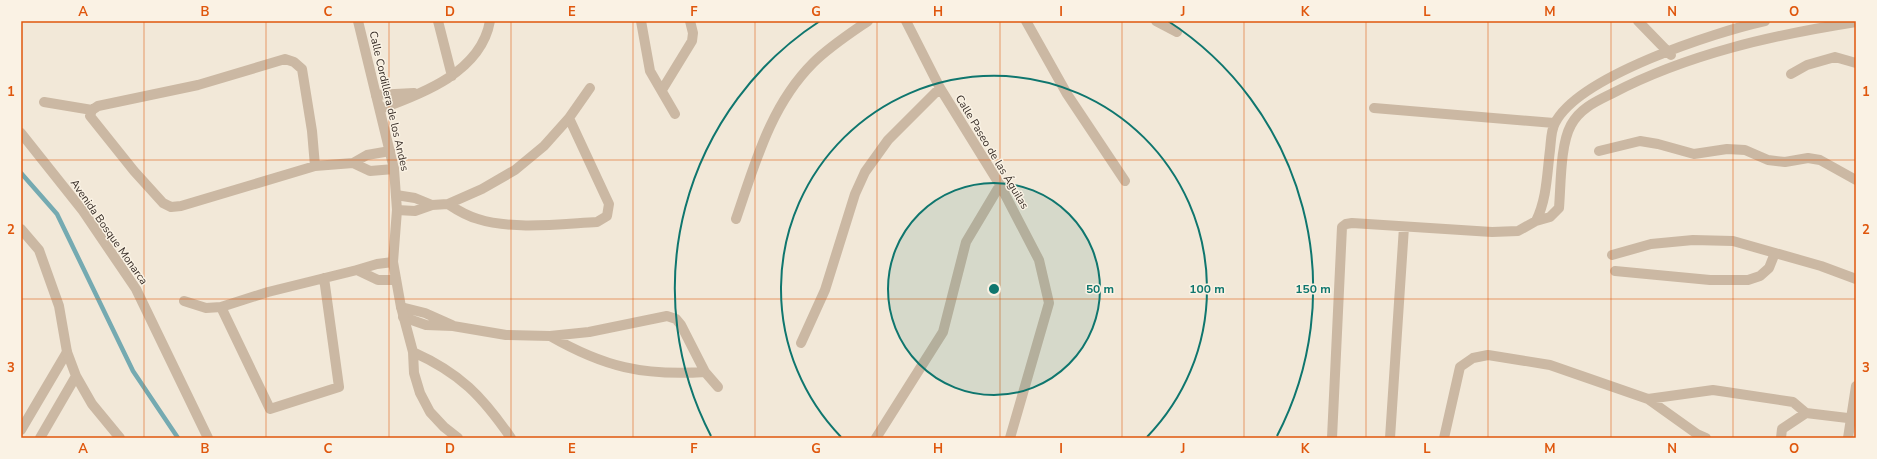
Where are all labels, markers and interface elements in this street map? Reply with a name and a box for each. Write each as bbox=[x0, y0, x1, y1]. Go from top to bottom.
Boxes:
text: A bbox=[78, 3, 88, 21]
text: B bbox=[201, 3, 210, 21]
text: C bbox=[324, 3, 333, 21]
text: D bbox=[445, 3, 455, 21]
text: E bbox=[568, 3, 576, 21]
text: F bbox=[690, 3, 698, 21]
text: G bbox=[811, 3, 821, 21]
text: H bbox=[933, 3, 943, 21]
text: I bbox=[1059, 3, 1063, 21]
text: J bbox=[1180, 3, 1185, 21]
text: K bbox=[1301, 3, 1310, 21]
text: L bbox=[1423, 3, 1431, 21]
text: M bbox=[1544, 3, 1556, 21]
text: N bbox=[1667, 3, 1677, 21]
text: O bbox=[1789, 3, 1799, 21]
street label: Calle Cordillera de los Andes bbox=[366, 29, 412, 173]
text: 1 bbox=[7, 83, 15, 101]
text: 1 bbox=[1862, 83, 1870, 101]
street label: Calle Paseo de las Águilas bbox=[952, 92, 1033, 212]
street label: Avenida Bosque Monarca bbox=[67, 176, 151, 288]
text: 2 bbox=[7, 221, 15, 239]
text: 2 bbox=[1862, 221, 1870, 239]
text: 50 m bbox=[1086, 281, 1114, 297]
text: 100 m bbox=[1189, 281, 1225, 297]
text: 150 m bbox=[1295, 281, 1331, 297]
centre of rings bbox=[987, 282, 1001, 296]
text: 3 bbox=[7, 359, 15, 377]
text: 3 bbox=[1862, 359, 1870, 377]
text: A bbox=[78, 440, 88, 458]
text: B bbox=[201, 440, 210, 458]
text: C bbox=[324, 440, 333, 458]
text: D bbox=[445, 440, 455, 458]
text: E bbox=[568, 440, 576, 458]
text: F bbox=[690, 440, 698, 458]
text: G bbox=[811, 440, 821, 458]
text: H bbox=[933, 440, 943, 458]
text: I bbox=[1059, 440, 1063, 458]
text: J bbox=[1180, 440, 1185, 458]
text: K bbox=[1301, 440, 1310, 458]
text: L bbox=[1423, 440, 1431, 458]
text: M bbox=[1544, 440, 1556, 458]
text: N bbox=[1667, 440, 1677, 458]
text: O bbox=[1789, 440, 1799, 458]

